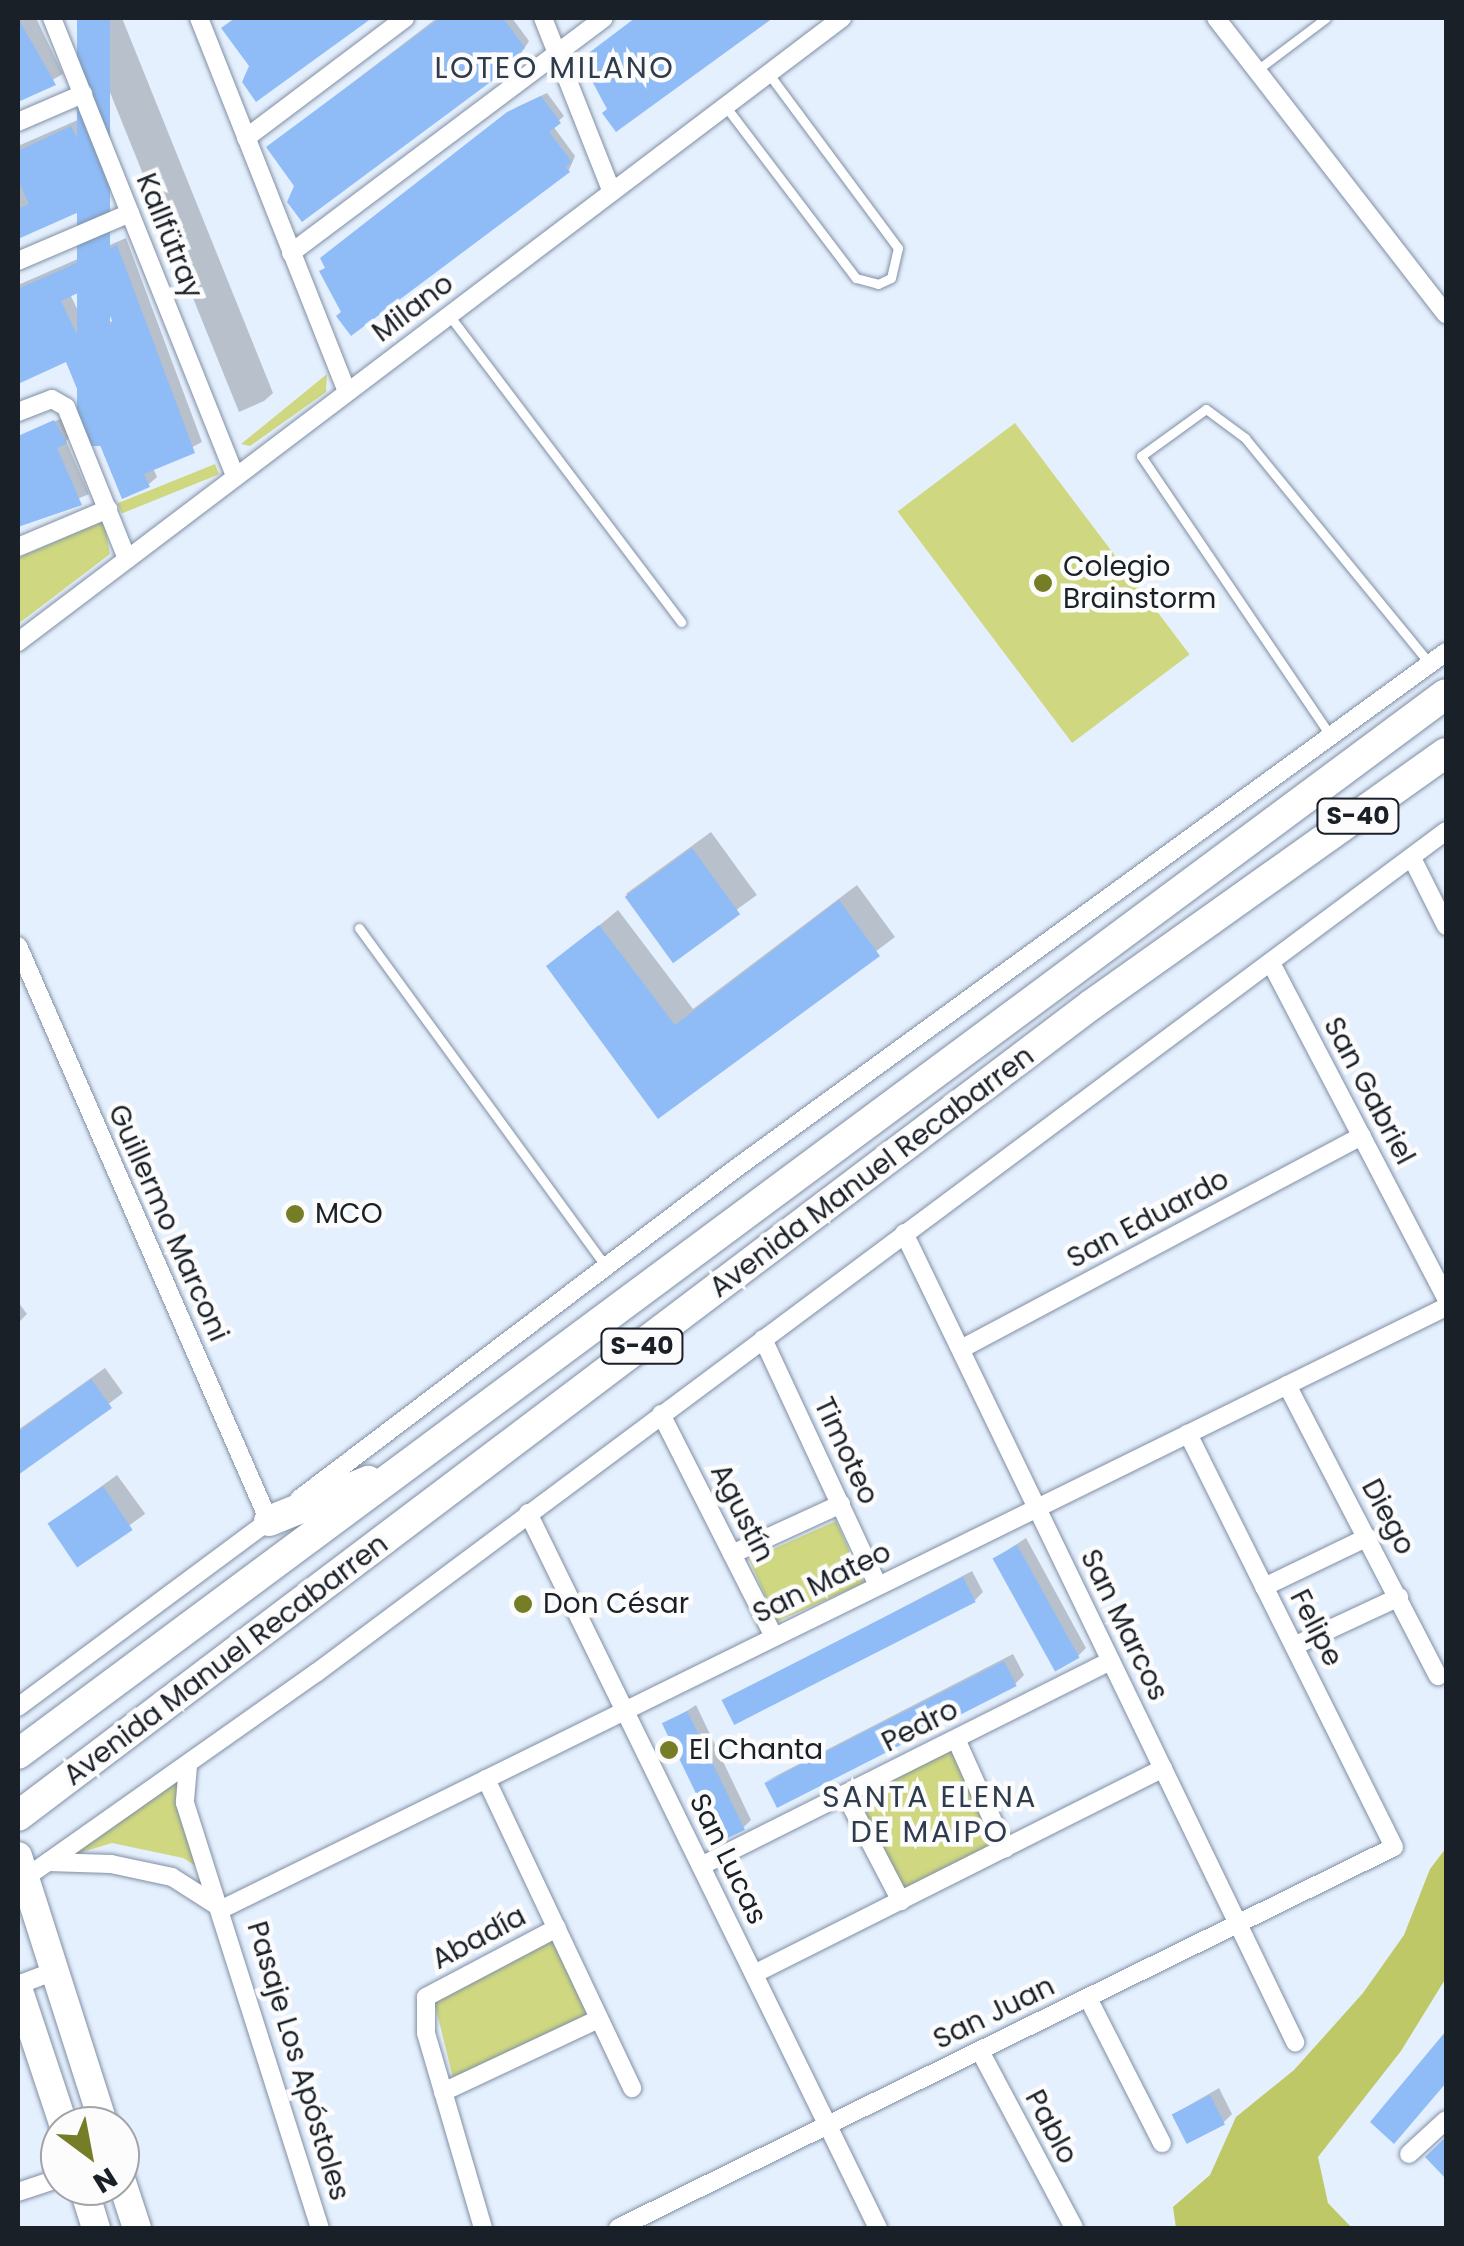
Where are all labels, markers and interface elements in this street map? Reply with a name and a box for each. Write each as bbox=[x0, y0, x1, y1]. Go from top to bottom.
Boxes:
district label: LOTEO MILANO bbox=[435, 50, 675, 86]
street label: Kallfütray bbox=[129, 169, 209, 303]
street label: Milano bbox=[366, 267, 460, 349]
place label: Colegio Brainstorm bbox=[1063, 550, 1216, 616]
marker: Colegio Brainstorm bbox=[1032, 572, 1054, 594]
road number: S-40 bbox=[1316, 796, 1400, 836]
street label: San Gabriel bbox=[1316, 1012, 1422, 1170]
street label: Avenida Manuel Recabarren bbox=[703, 1039, 1041, 1305]
street label: Guillermo Marconi bbox=[101, 1099, 235, 1347]
street label: San Eduardo bbox=[1061, 1162, 1235, 1276]
place label: MCO bbox=[315, 1197, 383, 1231]
marker: MCO bbox=[284, 1203, 306, 1225]
road number: S-40 bbox=[600, 1326, 684, 1366]
street label: Timoteo bbox=[807, 1392, 885, 1510]
street label: Agustín bbox=[703, 1458, 781, 1568]
street label: Diego bbox=[1354, 1473, 1422, 1561]
street label: Avenida Manuel Recabarren bbox=[57, 1527, 395, 1793]
street label: San Mateo bbox=[748, 1535, 896, 1631]
street label: San Marcos bbox=[1073, 1544, 1175, 1706]
street label: Felipe bbox=[1283, 1584, 1349, 1672]
place label: Don César bbox=[543, 1587, 689, 1621]
marker: Don César bbox=[512, 1593, 534, 1615]
street label: Pedro bbox=[876, 1693, 964, 1759]
place label: El Chanta bbox=[689, 1733, 823, 1767]
marker: El Chanta bbox=[658, 1739, 680, 1761]
district label: SANTA ELENA DE MAIPO bbox=[822, 1779, 1038, 1850]
street label: San Lucas bbox=[682, 1788, 774, 1930]
street label: Abadía bbox=[426, 1899, 532, 1977]
street label: Pasaje Los Apóstoles bbox=[240, 1917, 356, 2205]
street label: San Juan bbox=[928, 1969, 1060, 2057]
street label: Pablo bbox=[1018, 2084, 1084, 2170]
north arrow bbox=[40, 2106, 140, 2206]
text: N bbox=[86, 2158, 124, 2202]

